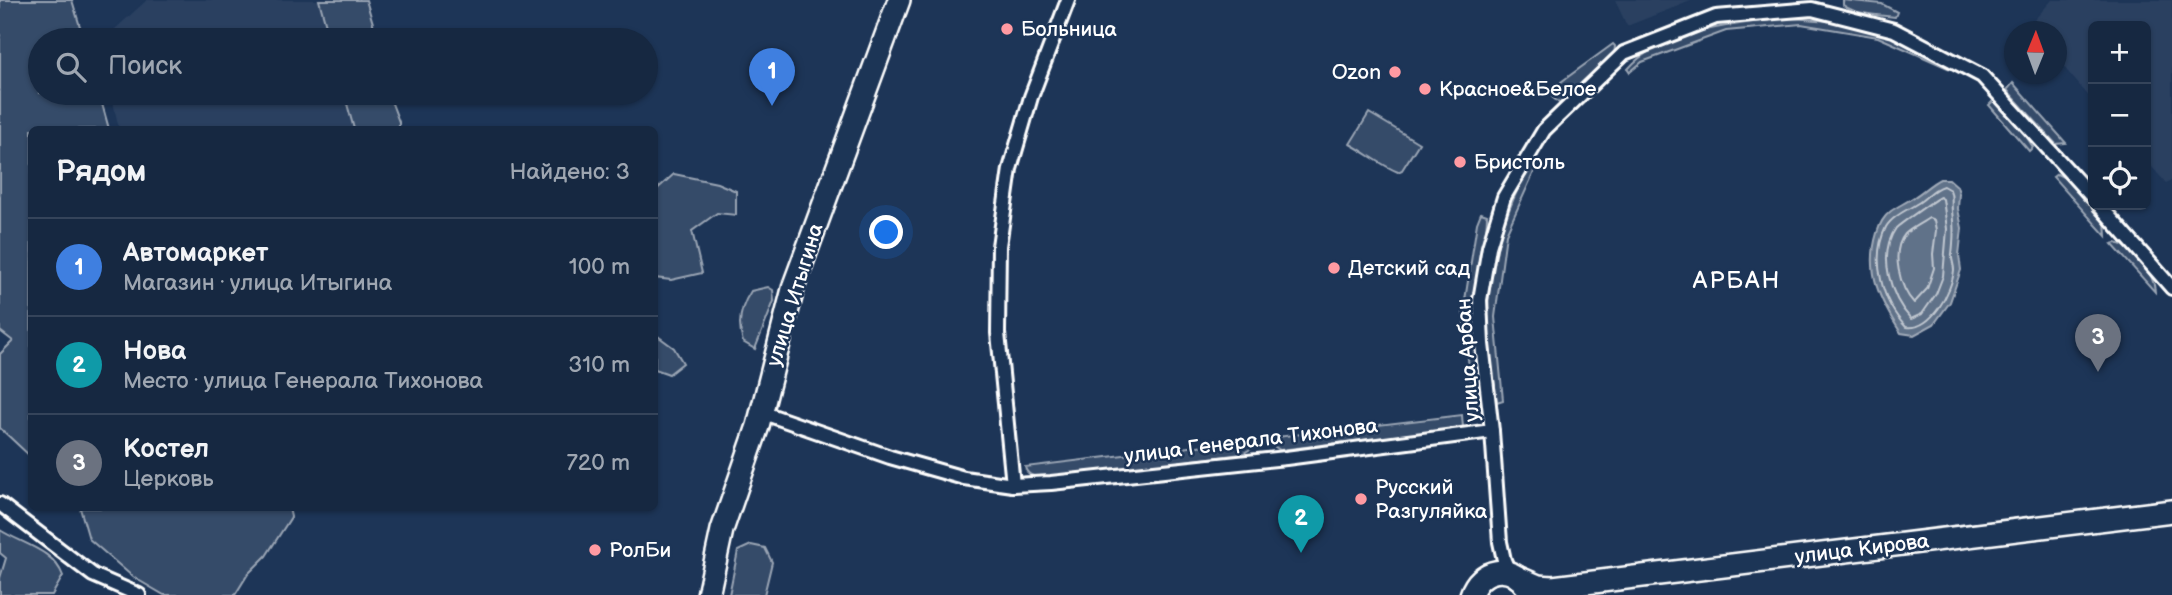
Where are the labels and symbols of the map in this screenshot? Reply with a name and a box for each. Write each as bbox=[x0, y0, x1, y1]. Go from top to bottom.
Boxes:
place label: Больница bbox=[1021, 17, 1118, 42]
marker: Больница bbox=[999, 21, 1015, 37]
north arrow bbox=[2004, 21, 2067, 84]
pin: 1 bbox=[749, 48, 795, 106]
place label: Ozon bbox=[1332, 60, 1381, 85]
marker: Ozon bbox=[1387, 64, 1403, 80]
place label: Красное&Белое bbox=[1439, 77, 1597, 102]
marker: Красное&Белое bbox=[1417, 81, 1433, 97]
place label: Бристоль bbox=[1474, 150, 1565, 175]
marker: Бристоль bbox=[1452, 154, 1468, 170]
your location bbox=[869, 215, 903, 249]
street label: улица Итыгина bbox=[761, 220, 829, 370]
place label: Детский сад bbox=[1348, 256, 1470, 281]
marker: Детский сад bbox=[1326, 260, 1342, 276]
district label: АРБАН bbox=[1692, 266, 1781, 295]
street label: улица Арбан bbox=[1451, 297, 1485, 423]
pin: 3 bbox=[2075, 314, 2121, 372]
street label: улица Генерала Тихонова bbox=[1123, 413, 1380, 469]
place label: Русский Разгуляйка bbox=[1375, 475, 1488, 524]
marker: Русский Разгуляйка bbox=[1353, 491, 1369, 507]
pin: 2 bbox=[1278, 495, 1324, 553]
street label: улица Кирова bbox=[1793, 528, 1931, 570]
place label: РолБи bbox=[609, 538, 671, 563]
marker: РолБи bbox=[587, 542, 603, 558]

